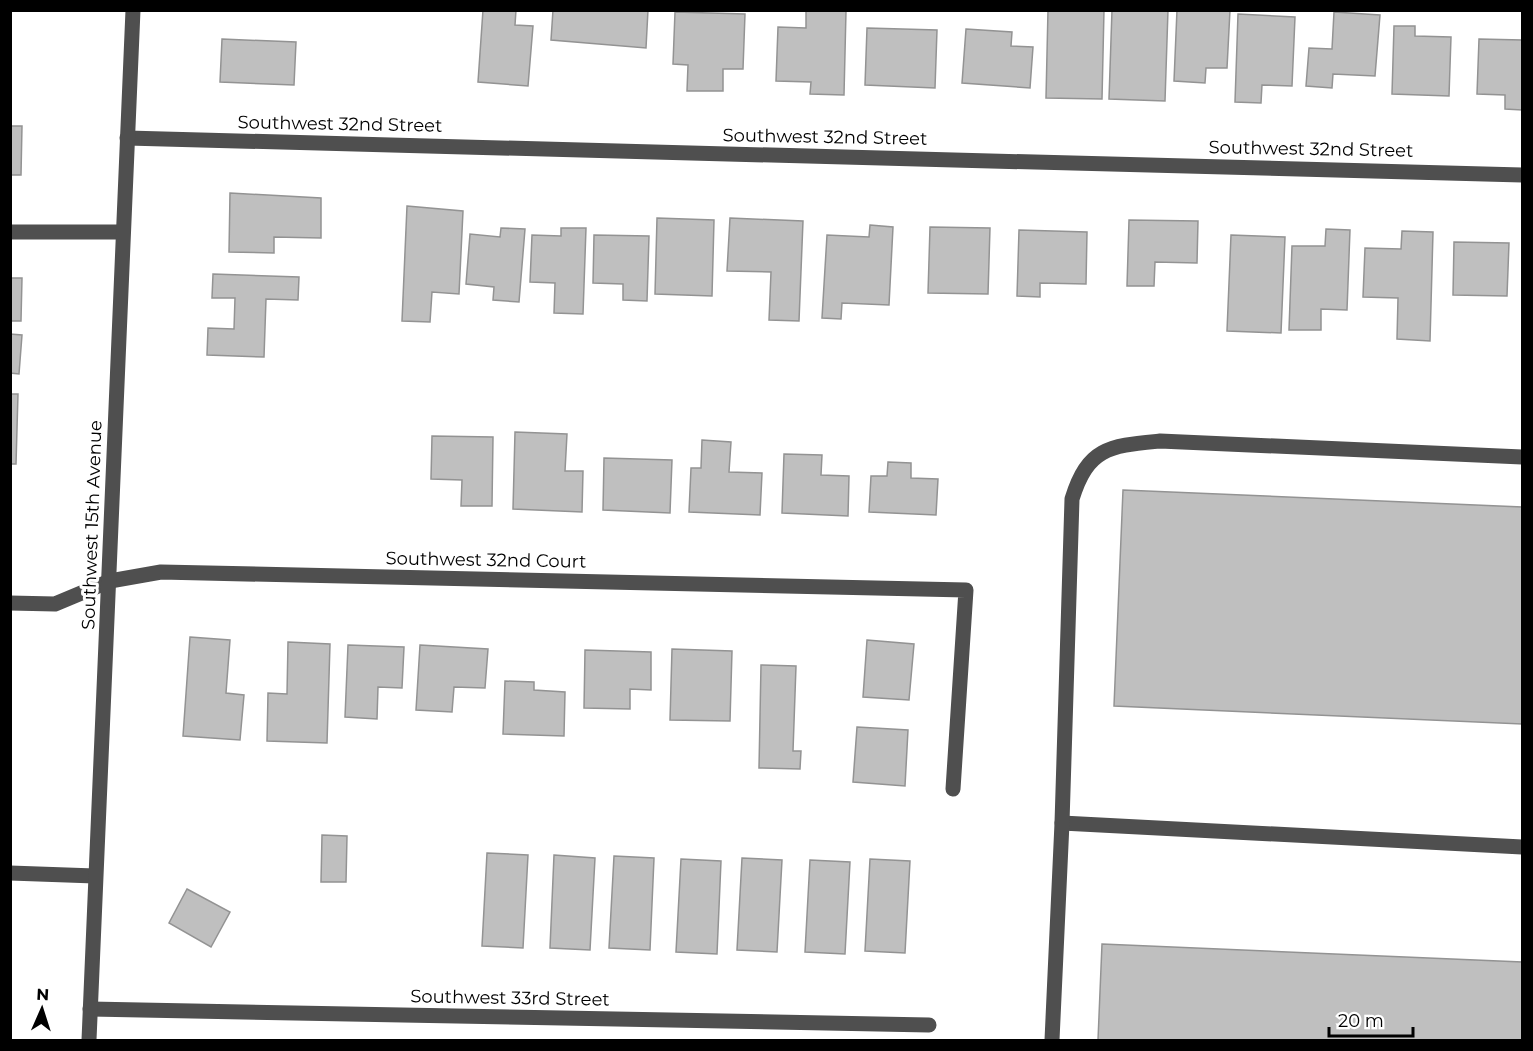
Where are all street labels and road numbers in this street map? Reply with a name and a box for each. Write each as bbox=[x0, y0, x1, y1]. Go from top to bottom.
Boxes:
street label: Southwest 32nd Street bbox=[237, 111, 443, 137]
street label: Southwest 32nd Street bbox=[722, 124, 928, 150]
street label: Southwest 32nd Street bbox=[1208, 136, 1414, 162]
street label: Southwest 15th Avenue bbox=[77, 420, 107, 630]
street label: Southwest 32nd Court bbox=[385, 547, 587, 573]
street label: Southwest 33rd Street bbox=[410, 985, 610, 1011]

